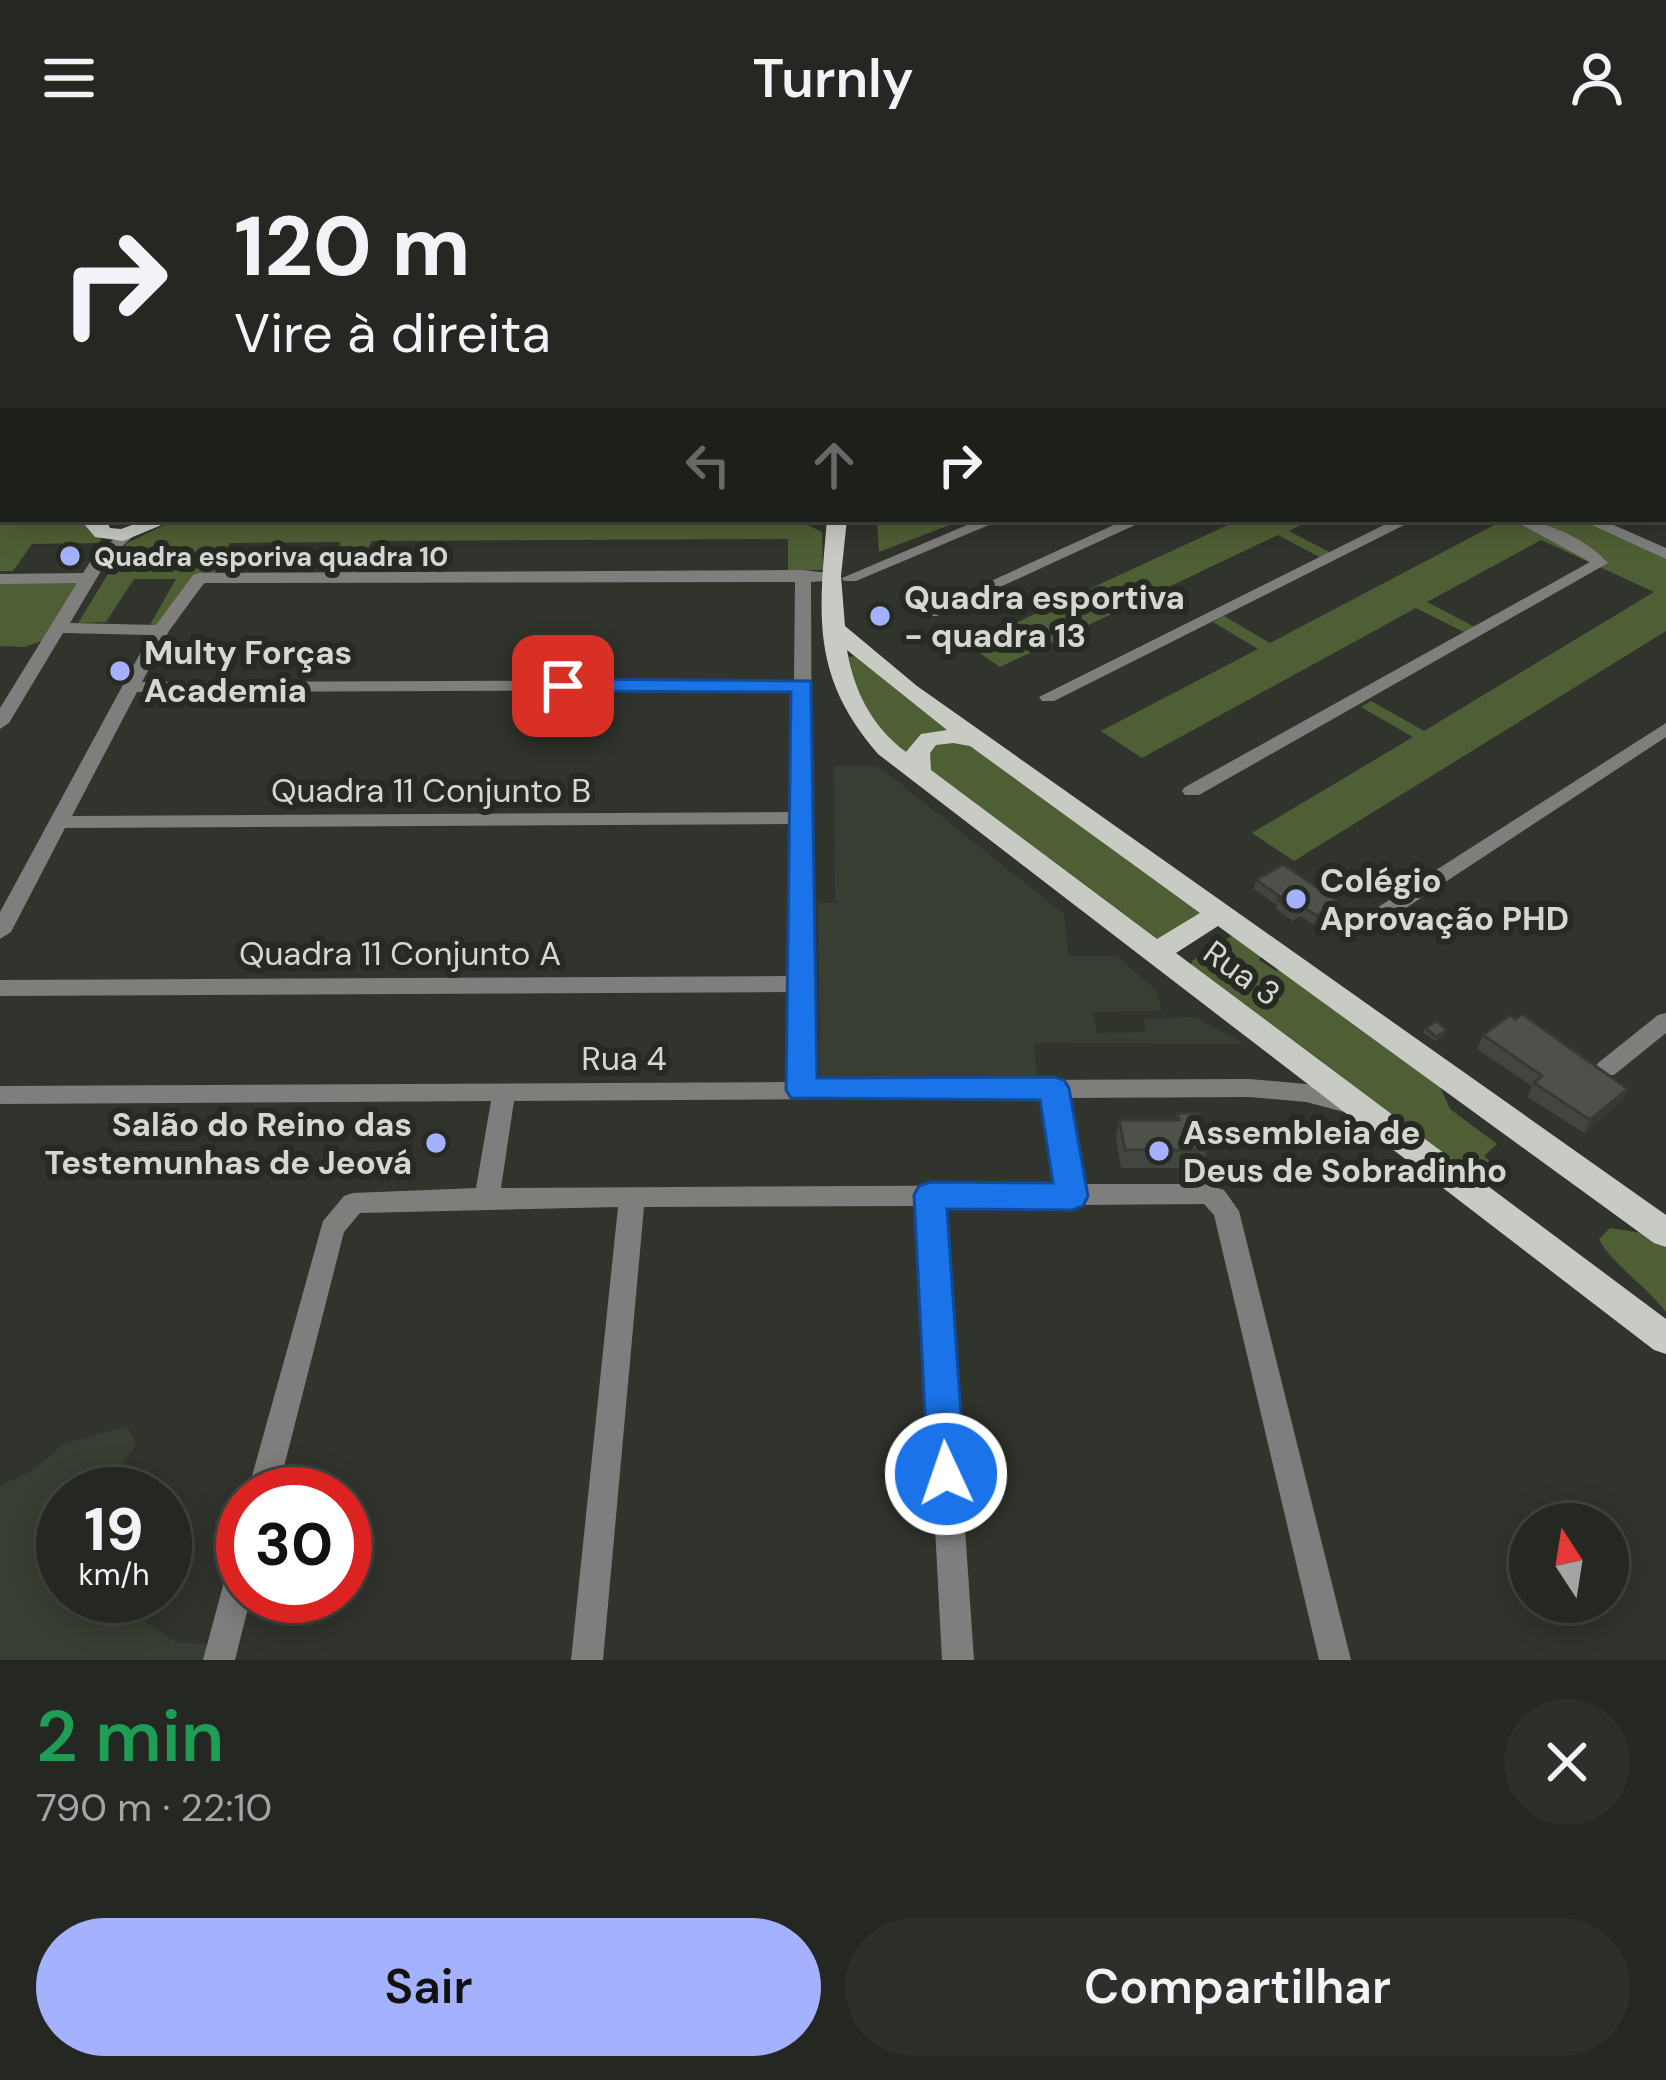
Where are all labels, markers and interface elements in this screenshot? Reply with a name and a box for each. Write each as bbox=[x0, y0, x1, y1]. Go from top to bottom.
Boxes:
text: Turnly bbox=[752, 43, 914, 114]
icon: menu bbox=[36, 45, 102, 111]
icon: person bbox=[1564, 45, 1630, 111]
text: 120 m bbox=[234, 192, 471, 301]
icon: right bbox=[36, 204, 192, 360]
text: Vire à direita bbox=[234, 298, 551, 369]
icon: left bbox=[675, 432, 741, 498]
icon: ahead bbox=[801, 432, 867, 498]
icon: right bbox=[927, 432, 993, 498]
place label: Quadra esporiva quadra 10 bbox=[94, 539, 448, 574]
marker: Quadra esporiva quadra 10 bbox=[57, 543, 83, 569]
place label: Quadra esportiva - quadra 13 bbox=[904, 576, 1185, 657]
marker: Quadra esportiva - quadra 13 bbox=[867, 603, 893, 629]
place label: Multy Forças Academia bbox=[144, 631, 352, 712]
pin bbox=[512, 635, 614, 737]
icon: arrive bbox=[530, 653, 596, 719]
marker: Multy Forças Academia bbox=[107, 658, 133, 684]
street label: Quadra 11 Conjunto B bbox=[271, 769, 591, 812]
place label: Colégio Aprovação PHD bbox=[1320, 859, 1569, 940]
marker: Colégio Aprovação PHD bbox=[1283, 886, 1309, 912]
street label: Rua 3 bbox=[1195, 931, 1289, 1015]
street label: Quadra 11 Conjunto A bbox=[239, 932, 561, 975]
street label: Rua 4 bbox=[581, 1037, 667, 1080]
place label: Salão do Reino das Testemunhas de Jeová bbox=[45, 1103, 412, 1184]
place label: Assembleia de Deus de Sobradinho bbox=[1183, 1111, 1507, 1192]
marker: Salão do Reino das Testemunhas de Jeová bbox=[423, 1130, 449, 1156]
marker: Assembleia de Deus de Sobradinho bbox=[1146, 1138, 1172, 1164]
position arrow bbox=[883, 1411, 1009, 1537]
speed limit sign: 30 bbox=[216, 1467, 372, 1623]
text: 19 bbox=[84, 1490, 144, 1569]
north arrow bbox=[1509, 1503, 1629, 1623]
map controls bbox=[1509, 1503, 1629, 1623]
text: km/h bbox=[79, 1555, 149, 1594]
text: 2 min bbox=[36, 1690, 224, 1783]
button: close bbox=[1504, 1699, 1630, 1825]
text: 790 m · 22:10 bbox=[36, 1782, 272, 1833]
button: Sair bbox=[36, 1918, 821, 2056]
button: Compartilhar bbox=[845, 1918, 1630, 2056]

